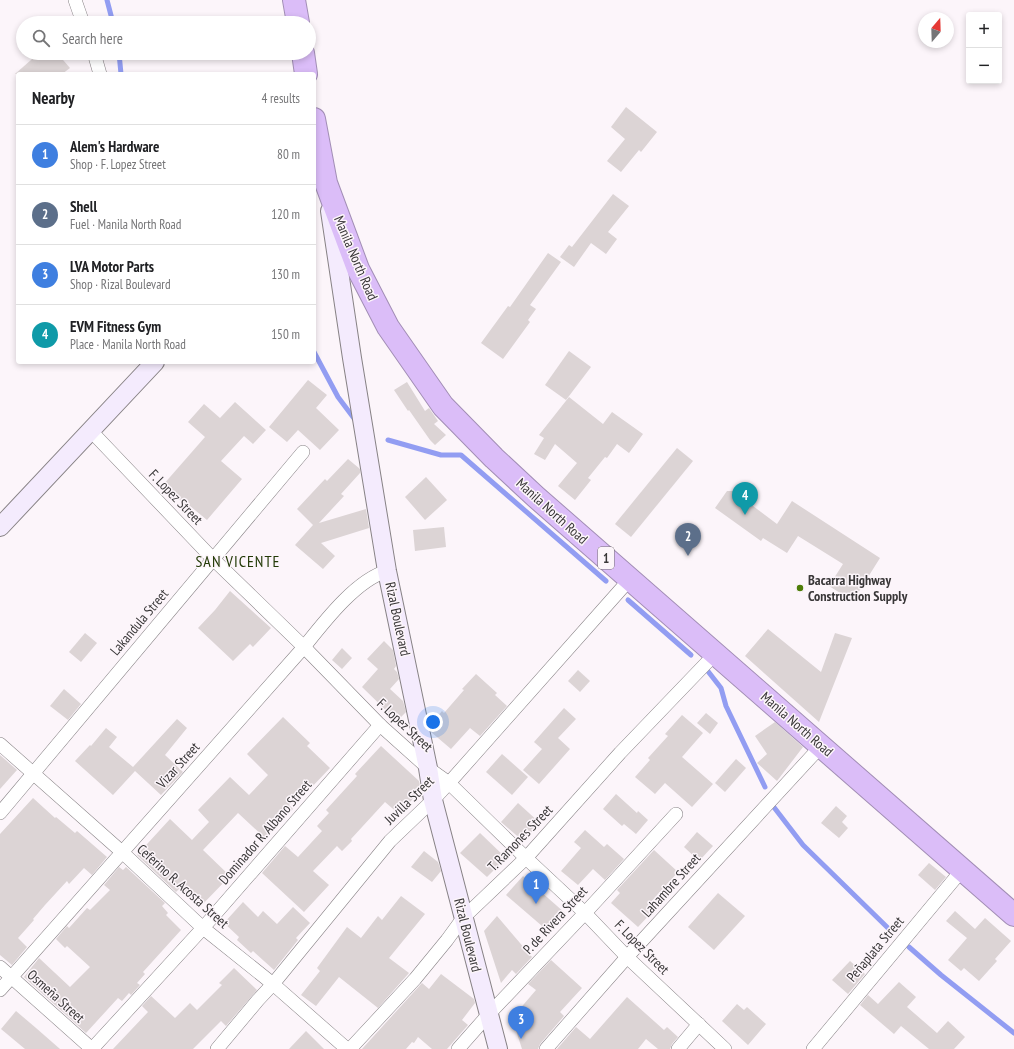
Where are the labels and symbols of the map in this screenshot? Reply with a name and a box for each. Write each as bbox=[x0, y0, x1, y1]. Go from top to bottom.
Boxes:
north arrow bbox=[918, 12, 954, 48]
street label: Manila North Road bbox=[330, 213, 382, 303]
street label: F. Lopez Street bbox=[145, 466, 207, 529]
street label: Manila North Road bbox=[512, 474, 592, 548]
pin: 4 bbox=[732, 482, 758, 515]
pin: 2 bbox=[675, 523, 701, 556]
road number: 1 bbox=[598, 547, 614, 569]
district label: SAN VICENTE bbox=[196, 551, 280, 571]
place label: Bacarra Highway Construction Supply bbox=[808, 571, 908, 605]
street label: Rizal Boulevard bbox=[381, 580, 415, 658]
marker: Bacarra Highway Construction Supply bbox=[795, 583, 805, 593]
street label: Lakandula Street bbox=[106, 585, 172, 659]
street label: Manila North Road bbox=[757, 688, 837, 760]
street label: F. Lopez Street bbox=[373, 695, 437, 756]
your location bbox=[423, 712, 443, 732]
street label: Vizar Street bbox=[152, 738, 204, 793]
street label: Juvilla Street bbox=[380, 772, 438, 829]
street label: Dominador R. Albano Street bbox=[215, 776, 315, 888]
street label: T. Ramones Street bbox=[484, 801, 556, 875]
street label: Ceferino R. Acosta Street bbox=[133, 840, 233, 932]
street label: Lahambre Street bbox=[638, 849, 704, 921]
pin: 1 bbox=[523, 871, 549, 904]
street label: P. de Rivera Street bbox=[519, 882, 591, 958]
street label: Rizal Boulevard bbox=[450, 896, 486, 974]
street label: Peñaplata Street bbox=[842, 913, 908, 985]
street label: F. Lopez Street bbox=[611, 916, 673, 978]
street label: Osmeña Street bbox=[24, 966, 89, 1027]
pin: 3 bbox=[508, 1006, 534, 1039]

